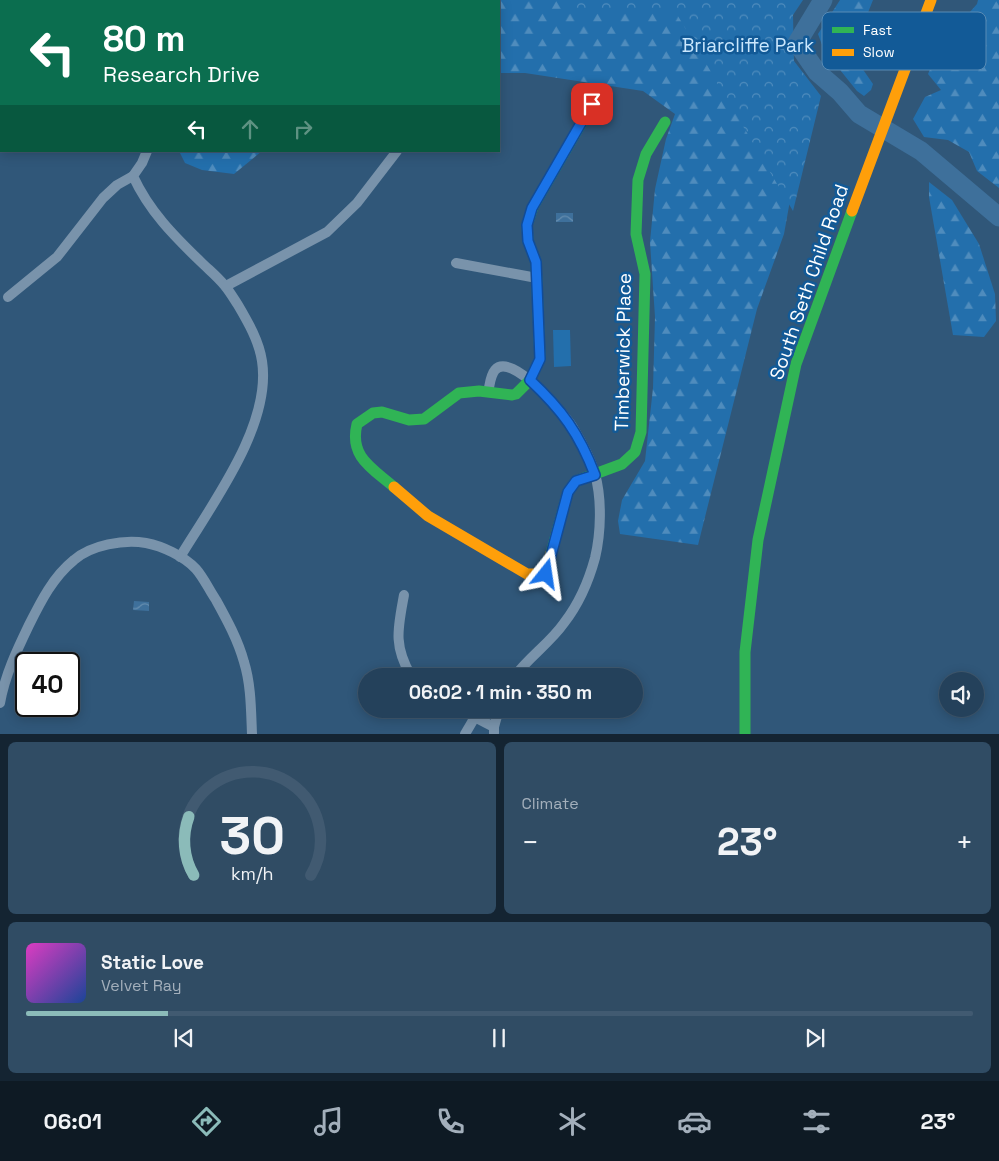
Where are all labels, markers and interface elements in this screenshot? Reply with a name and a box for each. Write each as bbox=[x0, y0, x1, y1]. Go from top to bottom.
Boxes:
legend bbox=[822, 12, 986, 70]
text: 80 m bbox=[103, 17, 185, 61]
icon: left bbox=[20, 20, 85, 85]
text: Fast bbox=[863, 21, 892, 39]
park label: Briarcliffe Park bbox=[682, 33, 814, 58]
text: Slow bbox=[863, 43, 895, 61]
text: Research Drive bbox=[103, 60, 260, 88]
pin bbox=[571, 83, 613, 125]
icon: arrive bbox=[578, 90, 606, 118]
icon: left bbox=[183, 115, 211, 143]
icon: ahead bbox=[236, 115, 264, 143]
icon: right bbox=[289, 115, 317, 143]
street label: South Seth Child Road bbox=[764, 181, 854, 383]
street label: Timberwick Place bbox=[609, 273, 637, 431]
position arrow bbox=[519, 547, 571, 599]
speed limit sign: 40 bbox=[15, 652, 80, 717]
map controls bbox=[939, 672, 984, 717]
button: sound bbox=[939, 672, 984, 717]
text: 06:02 · 1 min · 350 m bbox=[409, 680, 592, 705]
text: Climate bbox=[522, 793, 579, 814]
text: 30 bbox=[219, 803, 284, 869]
text: 23° bbox=[717, 818, 778, 866]
text: − bbox=[522, 824, 539, 860]
text: + bbox=[956, 824, 973, 860]
text: km/h bbox=[230, 862, 273, 885]
text: Static Love bbox=[101, 950, 204, 975]
text: Velvet Ray bbox=[101, 975, 182, 996]
icon: previous bbox=[170, 1024, 198, 1052]
icon: pause bbox=[485, 1024, 513, 1052]
icon: next bbox=[801, 1024, 829, 1052]
icon: directions bbox=[189, 1104, 224, 1139]
icon: music bbox=[311, 1104, 346, 1139]
icon: phone bbox=[433, 1104, 468, 1139]
icon: climate bbox=[555, 1104, 590, 1139]
icon: car bbox=[677, 1104, 712, 1139]
icon: filters bbox=[799, 1104, 834, 1139]
text: 06:01 bbox=[43, 1107, 102, 1135]
text: 23° bbox=[920, 1107, 956, 1135]

